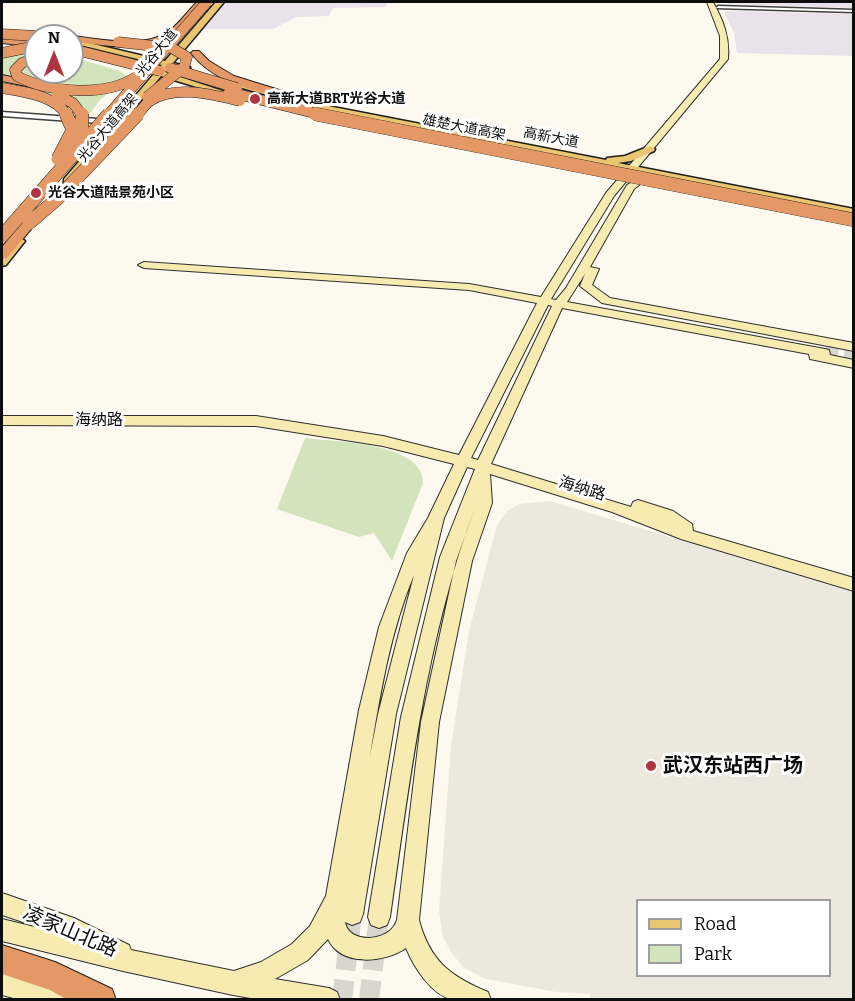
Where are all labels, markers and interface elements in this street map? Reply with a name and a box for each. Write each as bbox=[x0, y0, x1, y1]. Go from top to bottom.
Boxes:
north arrow bbox=[24, 24, 84, 84]
street label: 光谷大道 bbox=[133, 26, 181, 80]
text: N bbox=[48, 28, 60, 47]
street label: 光谷大道高架 bbox=[75, 90, 141, 166]
place label: 高新大道BRT光谷大道 bbox=[267, 91, 405, 107]
marker: 高新大道BRT光谷大道 bbox=[248, 92, 262, 106]
street label: 雄楚大道高架 bbox=[421, 112, 507, 144]
street label: 高新大道 bbox=[522, 124, 580, 152]
place label: 光谷大道陆景苑小区 bbox=[48, 185, 174, 201]
marker: 光谷大道陆景苑小区 bbox=[29, 186, 43, 200]
street label: 海纳路 bbox=[75, 411, 123, 431]
street label: 海纳路 bbox=[556, 473, 608, 505]
place label: 武汉东站西广场 bbox=[663, 754, 803, 778]
marker: 武汉东站西广场 bbox=[644, 759, 658, 773]
legend bbox=[636, 899, 831, 977]
street label: 凌家山北路 bbox=[19, 901, 121, 963]
text: Road bbox=[694, 913, 736, 935]
text: Park bbox=[694, 943, 732, 965]

